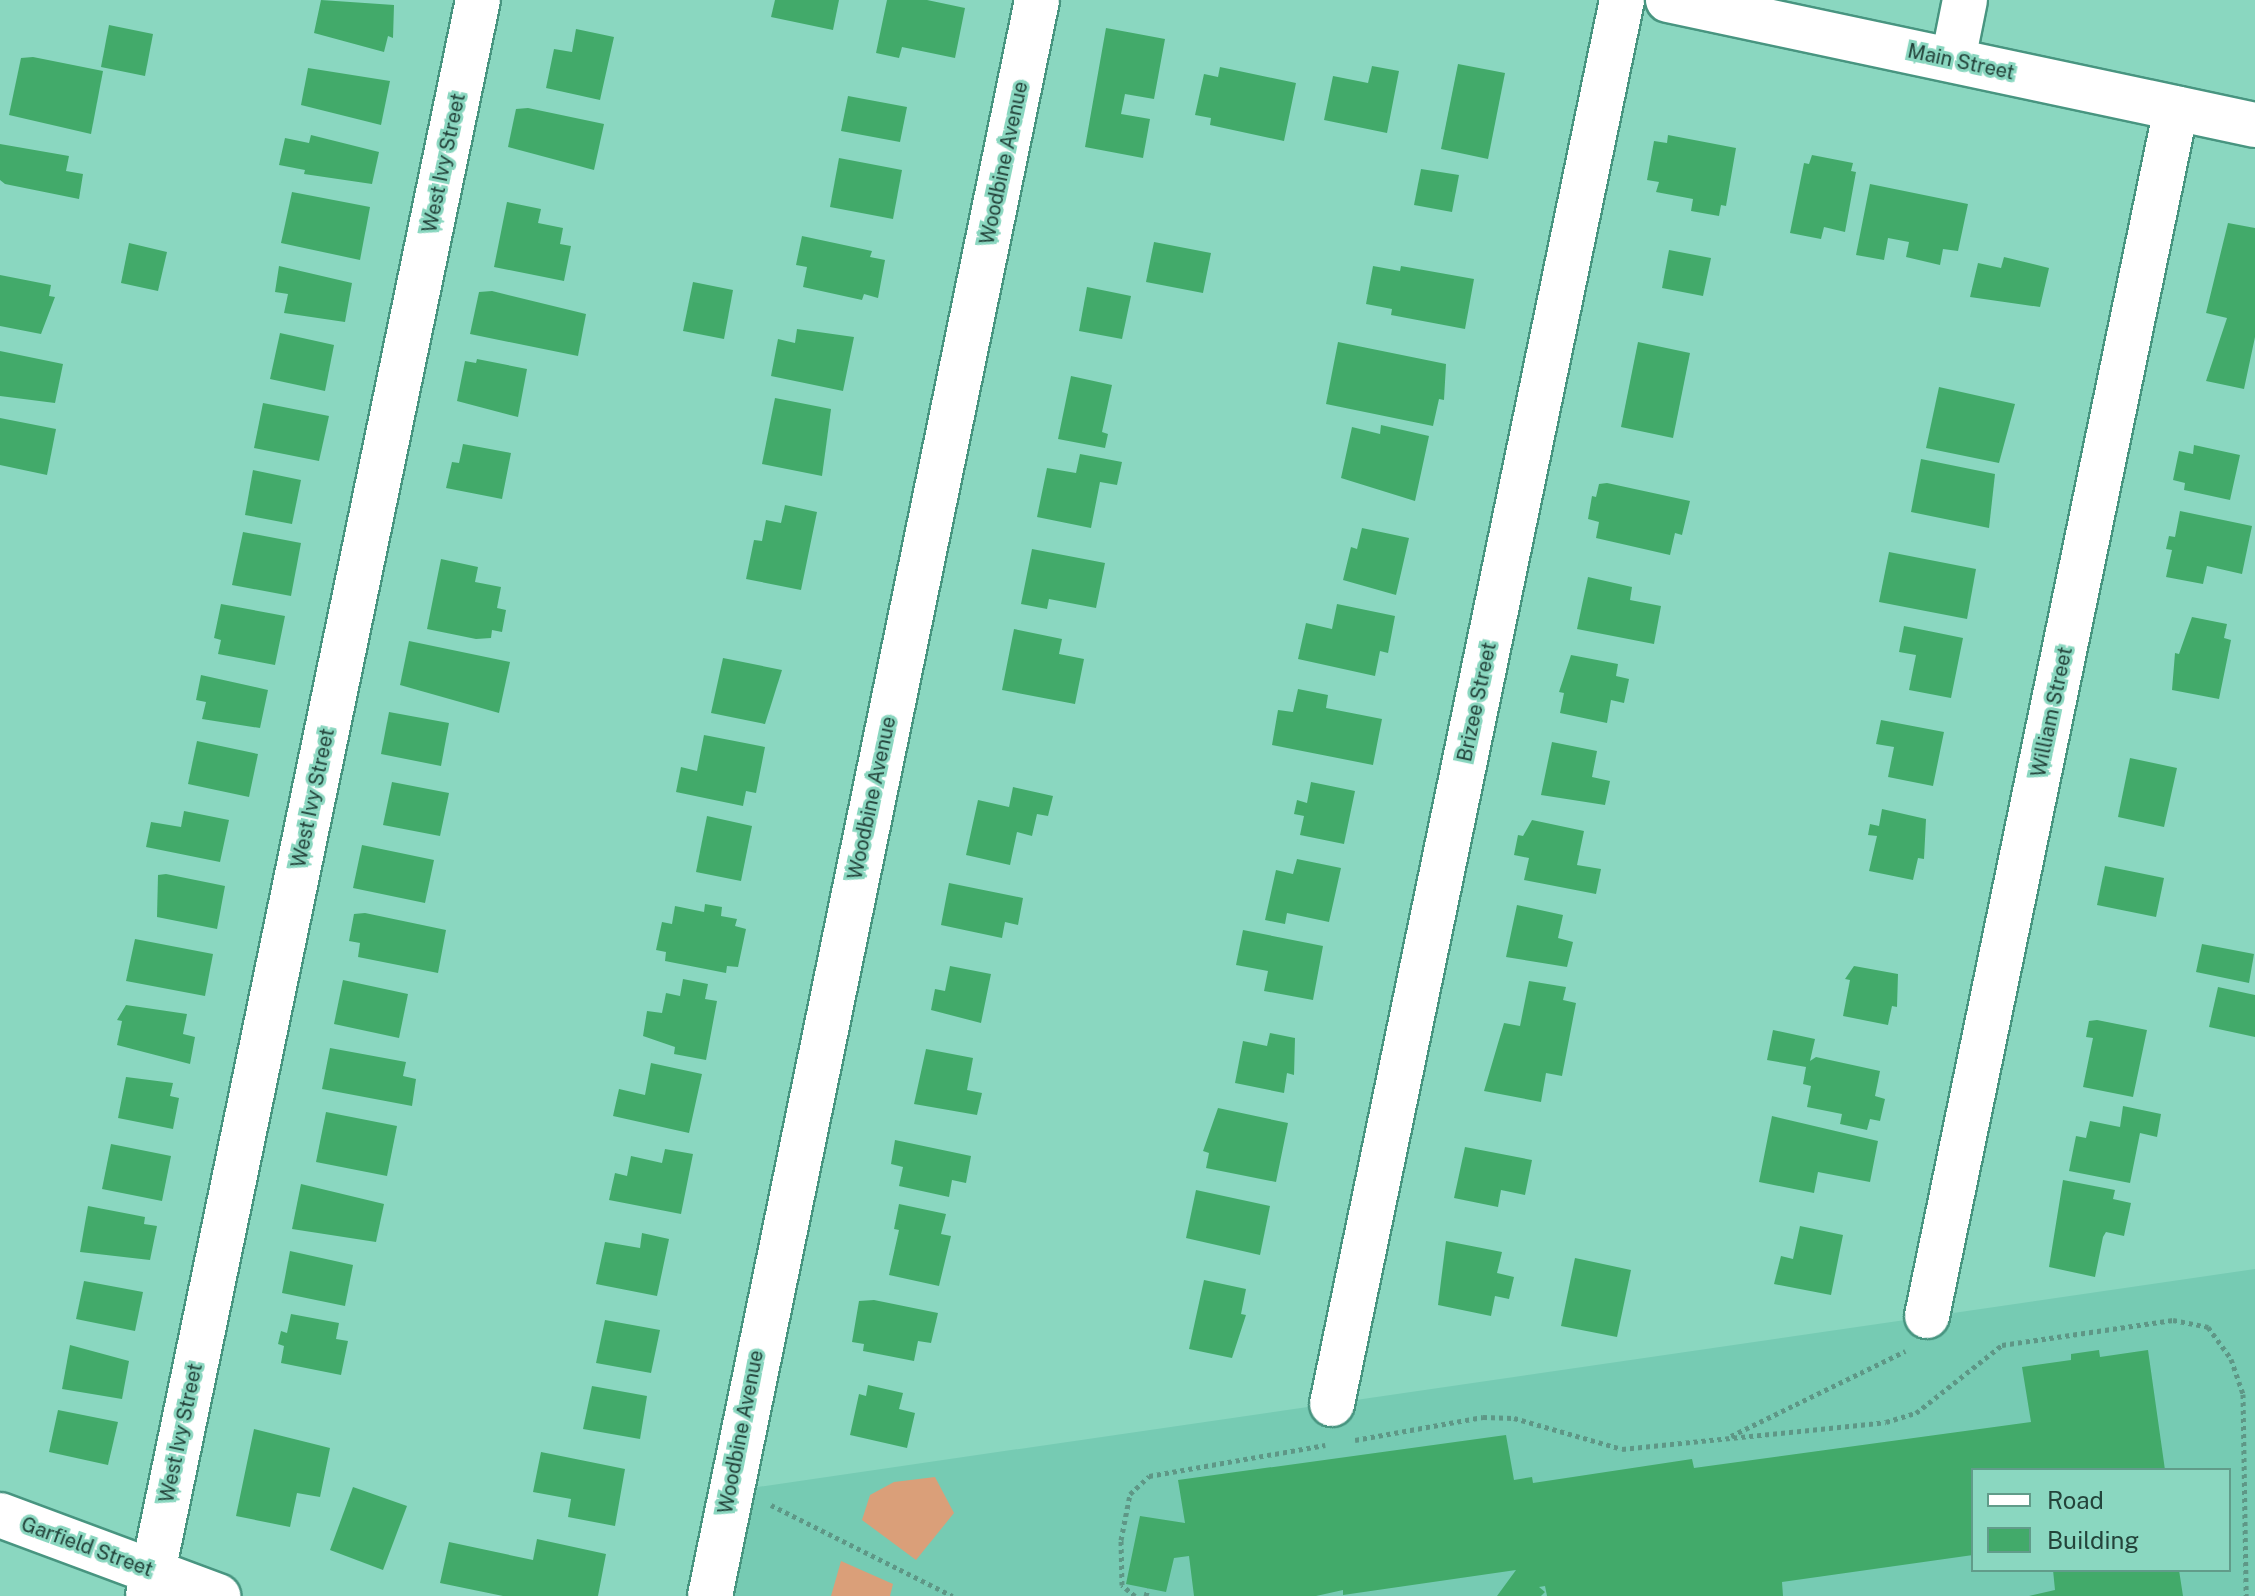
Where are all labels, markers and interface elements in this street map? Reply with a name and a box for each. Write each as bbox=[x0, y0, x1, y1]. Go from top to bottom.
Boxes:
street label: Main Street bbox=[1905, 39, 2017, 85]
street label: Woodbine Avenue bbox=[975, 79, 1033, 247]
street label: West Ivy Street bbox=[418, 91, 470, 235]
street label: Brizee Street bbox=[1453, 640, 1501, 764]
street label: William Street bbox=[2026, 645, 2078, 779]
street label: Woodbine Avenue bbox=[843, 714, 901, 882]
street label: West Ivy Street bbox=[287, 726, 339, 870]
street label: Woodbine Avenue bbox=[713, 1348, 769, 1516]
street label: West Ivy Street bbox=[155, 1361, 207, 1505]
legend bbox=[1971, 1468, 2231, 1572]
text: Road bbox=[2047, 1486, 2104, 1514]
street label: Garfield Street bbox=[18, 1512, 156, 1582]
text: Building bbox=[2047, 1526, 2139, 1554]

